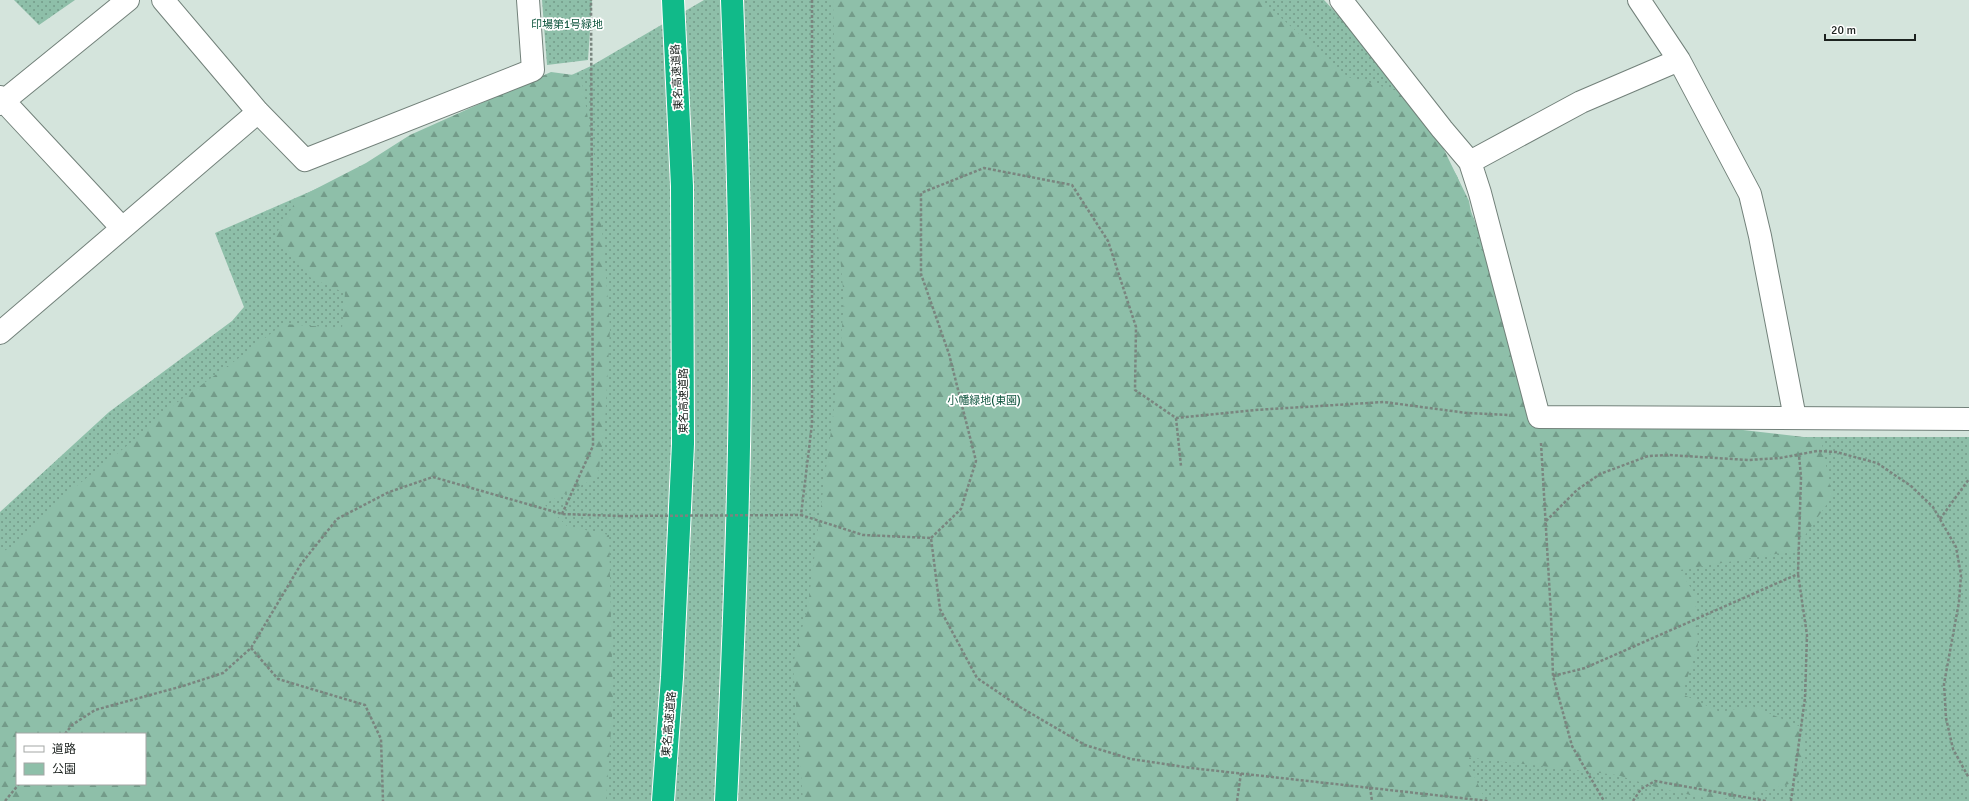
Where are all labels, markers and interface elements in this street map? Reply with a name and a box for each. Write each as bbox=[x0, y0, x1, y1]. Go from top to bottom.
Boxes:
scale bar bbox=[1825, 16, 1915, 42]
park label: 印場第1号緑地 bbox=[531, 18, 603, 31]
text: 20 m bbox=[1831, 23, 1856, 38]
street label: 東名高速道路 bbox=[669, 44, 685, 110]
street label: 東名高速道路 bbox=[677, 368, 690, 434]
park label: 小幡緑地(東園) bbox=[947, 394, 1021, 407]
street label: 東名高速道路 bbox=[660, 691, 678, 757]
legend bbox=[16, 733, 146, 785]
text: 道路 bbox=[52, 742, 76, 757]
text: 公園 bbox=[52, 762, 76, 777]

